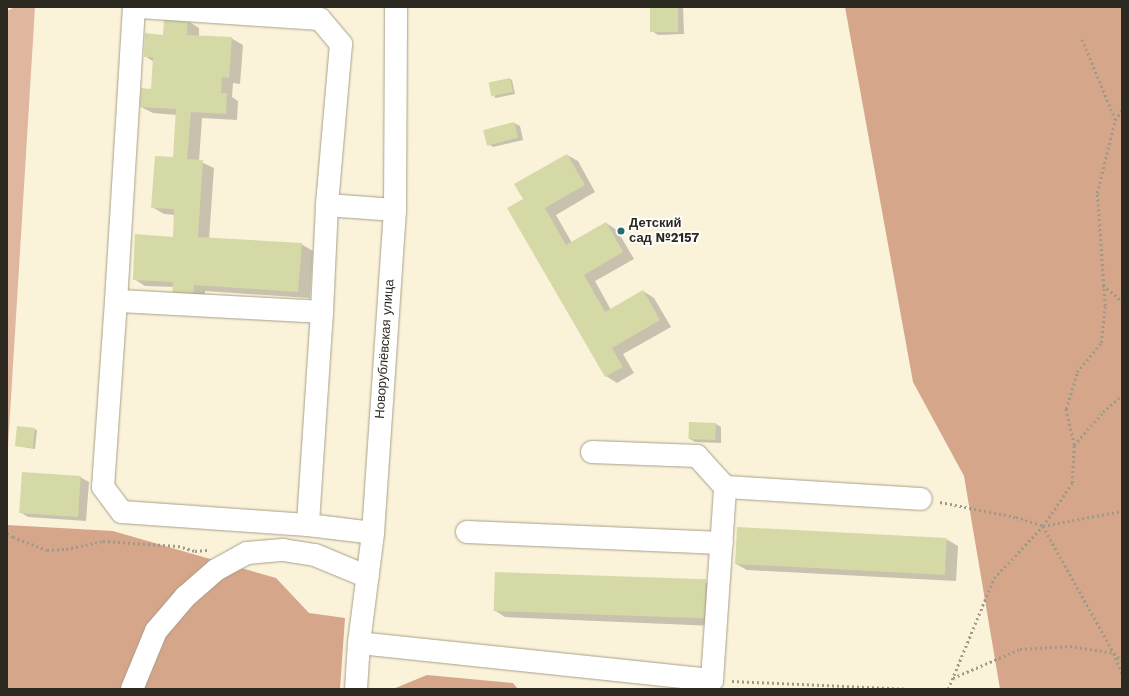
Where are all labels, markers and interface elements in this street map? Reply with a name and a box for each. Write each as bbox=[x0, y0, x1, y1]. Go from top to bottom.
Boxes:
place label: Детский сад №2157 bbox=[629, 216, 699, 247]
marker: Детский сад №2157 bbox=[616, 226, 626, 236]
street label: Новорублёвская улица bbox=[372, 279, 398, 419]

